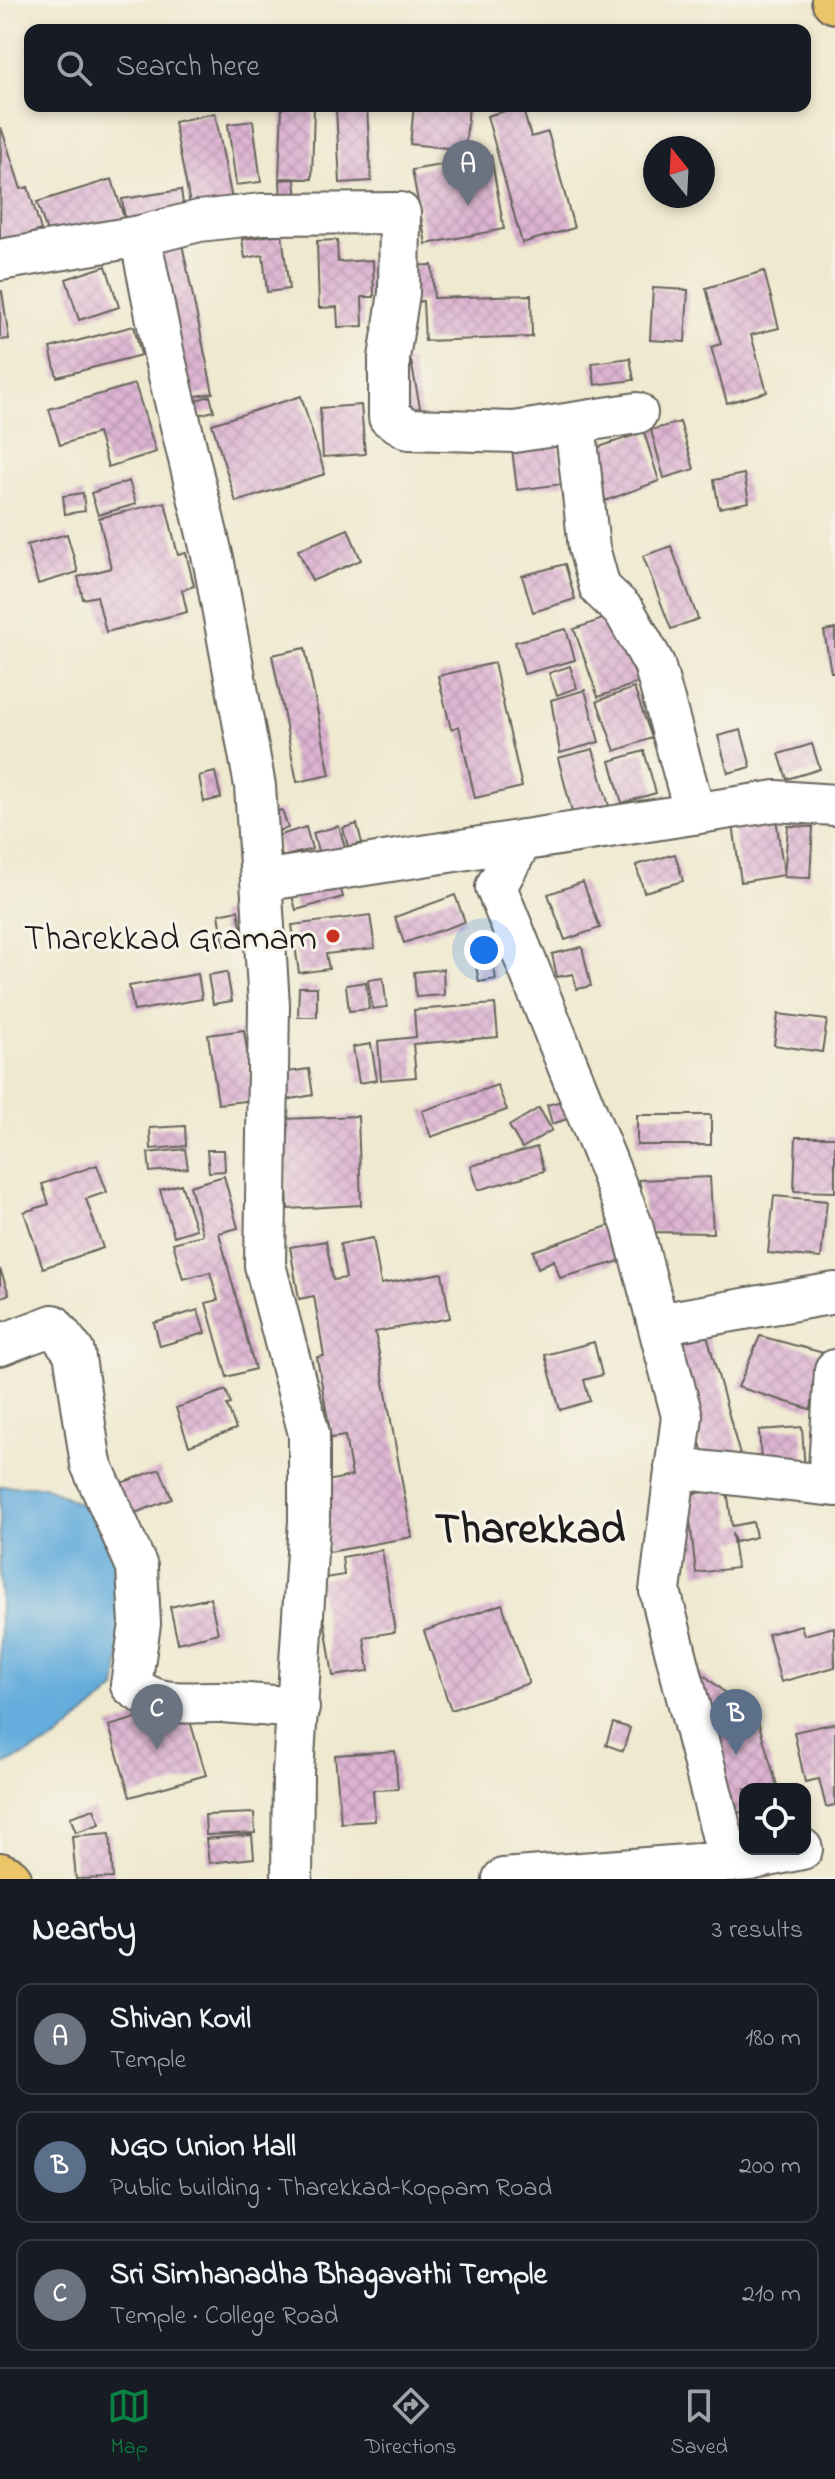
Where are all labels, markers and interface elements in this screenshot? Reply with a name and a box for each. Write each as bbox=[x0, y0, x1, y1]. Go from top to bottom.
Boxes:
search box bbox=[24, 24, 811, 112]
icon: search bbox=[52, 46, 96, 90]
text: Search here bbox=[116, 46, 260, 90]
north arrow bbox=[643, 136, 715, 208]
pin: A bbox=[442, 140, 494, 206]
place label: Tharekkad Gramam bbox=[24, 914, 317, 967]
marker: Tharekkad Gramam bbox=[324, 927, 342, 945]
your location bbox=[464, 930, 504, 970]
district label: Tharekkad bbox=[435, 1499, 625, 1563]
pin: C bbox=[131, 1684, 183, 1750]
pin: B bbox=[710, 1689, 762, 1755]
map controls bbox=[739, 1783, 811, 1855]
button: locate bbox=[739, 1783, 811, 1855]
text: Nearby bbox=[32, 1906, 136, 1956]
text: 3 results bbox=[712, 1912, 803, 1950]
text: Shivan Kovil bbox=[110, 1998, 251, 2042]
text: A bbox=[52, 2020, 68, 2058]
text: 180 m bbox=[745, 2020, 801, 2058]
text: Temple bbox=[110, 2042, 186, 2080]
text: NGO Union Hall bbox=[110, 2126, 296, 2170]
text: B bbox=[51, 2148, 69, 2186]
text: 200 m bbox=[739, 2148, 801, 2186]
text: Public building · Tharekkad-Koppam Road bbox=[110, 2170, 552, 2208]
text: Sri Simhanadha Bhagavathi Temple bbox=[110, 2254, 547, 2298]
text: C bbox=[53, 2276, 67, 2314]
text: 210 m bbox=[742, 2276, 801, 2314]
text: Temple · College Road bbox=[110, 2298, 338, 2336]
tab: Map bbox=[107, 2384, 151, 2464]
tab: Directions bbox=[365, 2384, 456, 2464]
tab: Saved bbox=[671, 2384, 728, 2464]

